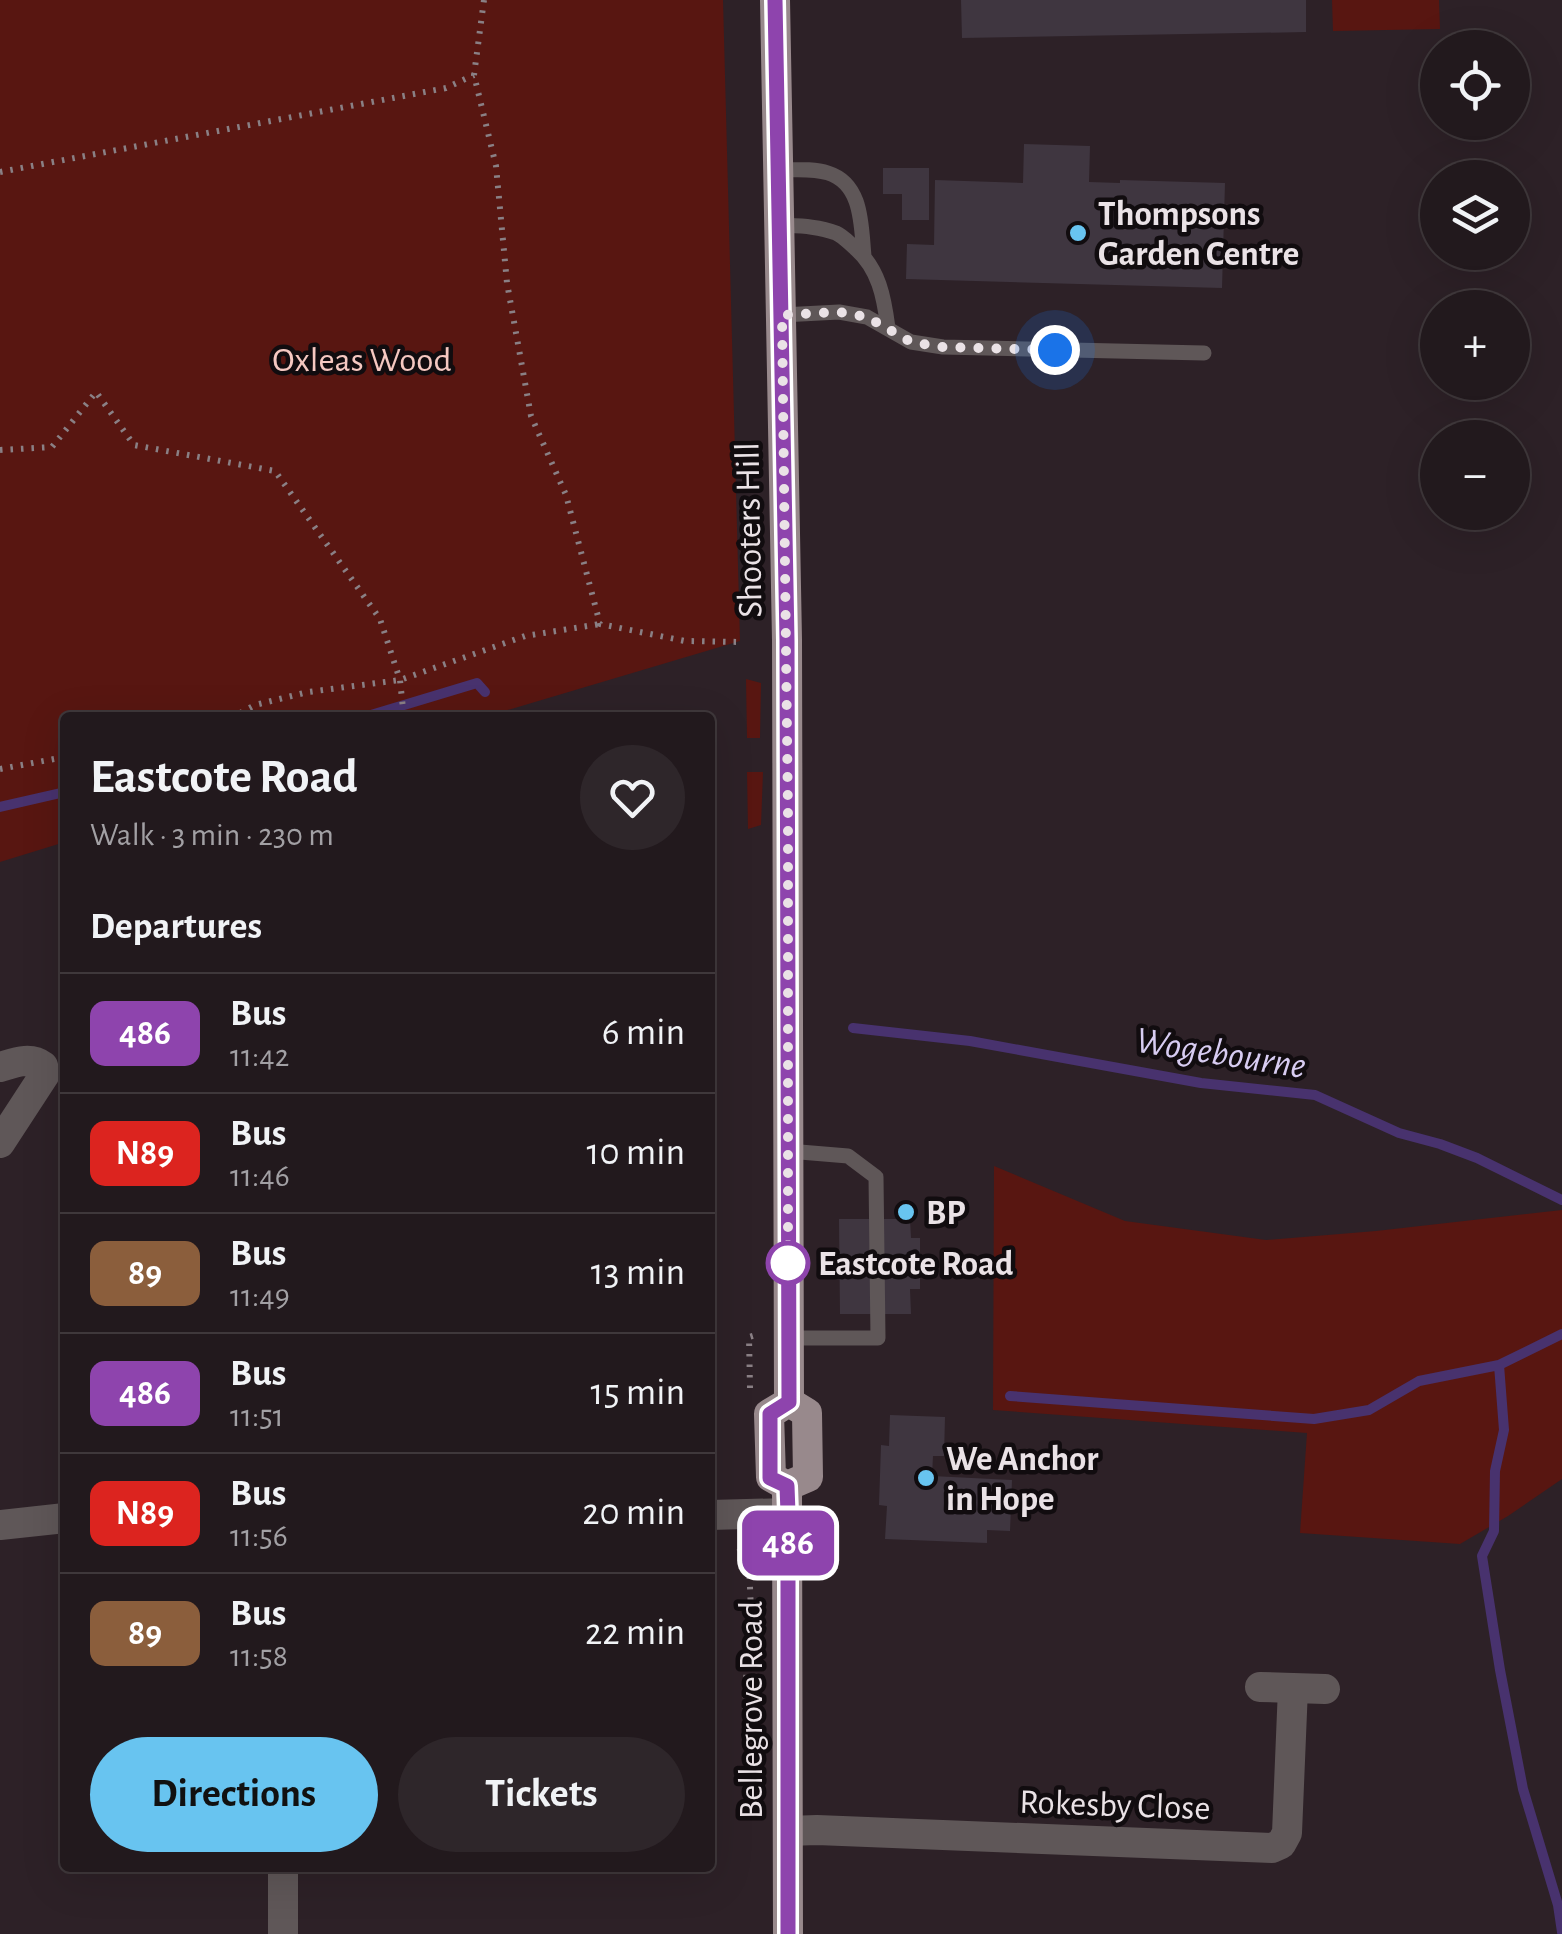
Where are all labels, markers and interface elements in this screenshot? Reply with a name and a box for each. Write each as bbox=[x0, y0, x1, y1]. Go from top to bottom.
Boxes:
map controls bbox=[1420, 30, 1530, 530]
button: locate bbox=[1420, 30, 1530, 140]
button: layers bbox=[1420, 160, 1530, 270]
place label: Thompsons Garden Centre bbox=[1098, 197, 1299, 272]
marker: Thompsons Garden Centre bbox=[1067, 222, 1089, 244]
button: + bbox=[1420, 290, 1530, 400]
your location bbox=[1030, 325, 1080, 375]
park label: Oxleas Wood bbox=[272, 343, 452, 378]
button: − bbox=[1420, 420, 1530, 530]
street label: Shooters Hill bbox=[730, 442, 769, 618]
button: heart bbox=[580, 745, 685, 850]
text: Eastcote Road bbox=[90, 754, 358, 802]
text: Walk · 3 min · 230 m bbox=[90, 819, 334, 851]
text: Departures bbox=[90, 908, 262, 946]
text: Bus bbox=[230, 995, 286, 1033]
text: 6 min bbox=[602, 1014, 685, 1052]
text: 486 bbox=[119, 1016, 171, 1051]
water label: Wogebourne bbox=[1133, 1022, 1308, 1086]
text: 11:42 bbox=[230, 1040, 289, 1072]
text: Bus bbox=[230, 1115, 286, 1153]
text: 10 min bbox=[586, 1134, 685, 1172]
text: N89 bbox=[116, 1136, 174, 1171]
text: 11:46 bbox=[230, 1160, 290, 1192]
place label: BP bbox=[926, 1196, 966, 1231]
marker: BP bbox=[895, 1201, 917, 1223]
text: Bus bbox=[230, 1235, 286, 1273]
marker: Eastcote Road bbox=[767, 1242, 809, 1284]
place label: Eastcote Road bbox=[818, 1247, 1013, 1282]
text: 13 min bbox=[591, 1254, 685, 1292]
text: 89 bbox=[128, 1256, 162, 1291]
text: 11:49 bbox=[230, 1280, 290, 1312]
text: Bus bbox=[230, 1355, 286, 1393]
text: 15 min bbox=[591, 1374, 685, 1412]
text: 486 bbox=[119, 1376, 171, 1411]
text: 11:51 bbox=[230, 1400, 284, 1432]
place label: We Anchor in Hope bbox=[946, 1442, 1098, 1517]
marker: We Anchor in Hope bbox=[915, 1467, 937, 1489]
text: Bus bbox=[230, 1475, 286, 1513]
text: 20 min bbox=[582, 1494, 685, 1532]
text: N89 bbox=[116, 1496, 174, 1531]
line badge: 486 bbox=[730, 1510, 846, 1576]
text: 11:56 bbox=[230, 1520, 288, 1552]
text: 486 bbox=[762, 1526, 814, 1561]
text: Bus bbox=[230, 1595, 286, 1633]
street label: Bellegrove Road bbox=[734, 1601, 769, 1819]
text: 22 min bbox=[585, 1614, 685, 1652]
text: 89 bbox=[128, 1616, 162, 1651]
text: 11:58 bbox=[230, 1640, 288, 1672]
button: Directions bbox=[90, 1737, 378, 1852]
button: Tickets bbox=[398, 1737, 685, 1852]
street label: Rokesby Close bbox=[1019, 1785, 1211, 1826]

